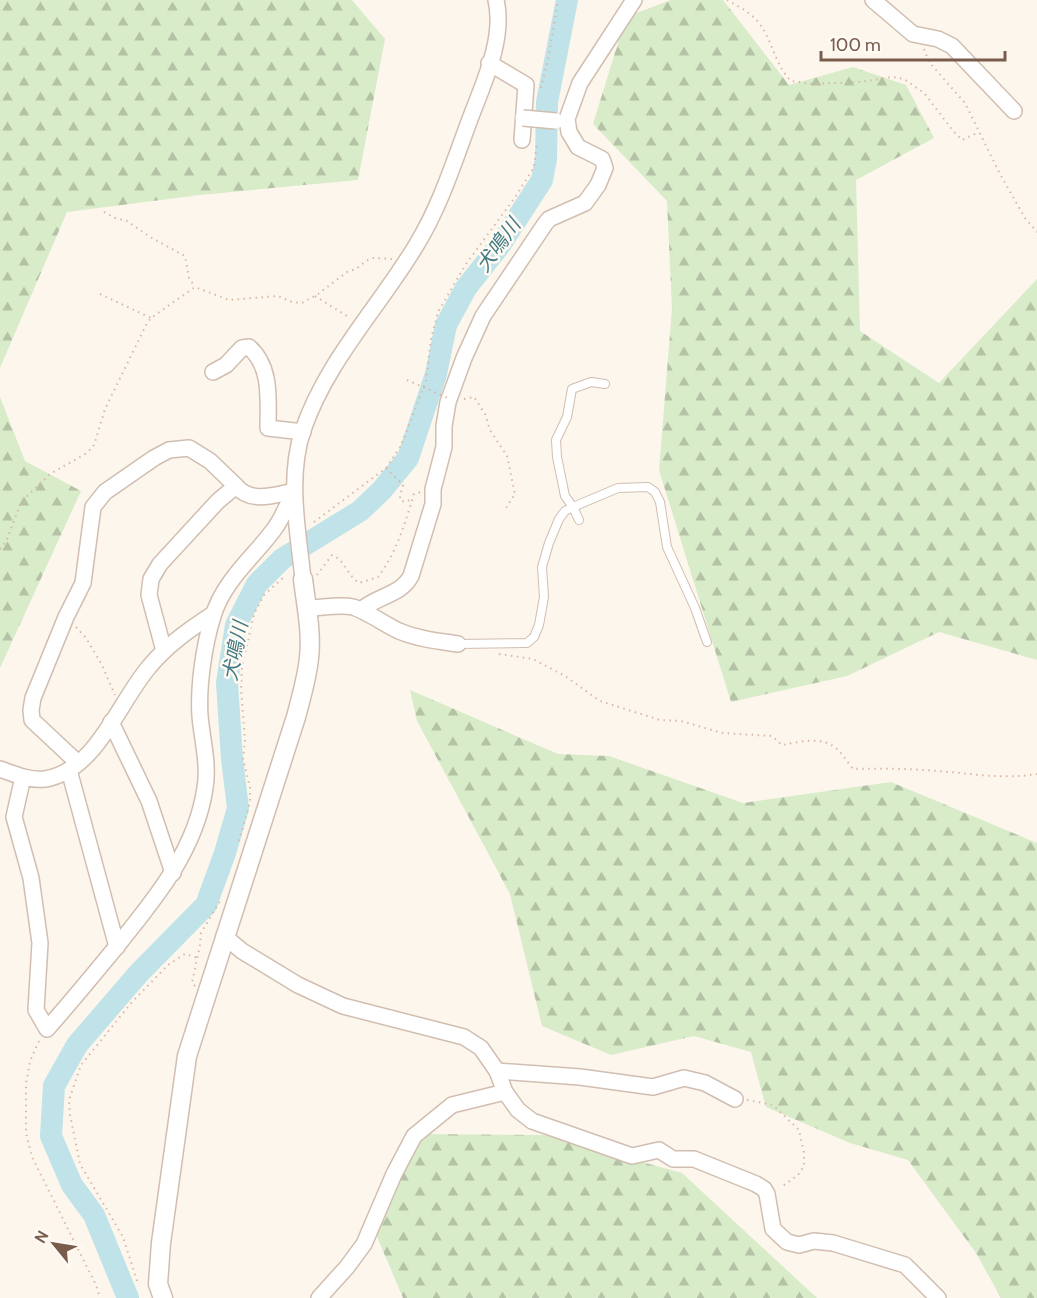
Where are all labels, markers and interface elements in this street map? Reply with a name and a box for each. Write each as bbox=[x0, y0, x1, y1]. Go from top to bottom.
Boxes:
scale bar bbox=[821, 24, 1006, 62]
text: 100 m bbox=[830, 34, 881, 56]
water label: 犬鳴川 bbox=[471, 212, 527, 276]
water label: 犬鳴川 bbox=[217, 617, 253, 683]
north arrow bbox=[24, 1214, 84, 1274]
text: N bbox=[30, 1227, 52, 1246]

